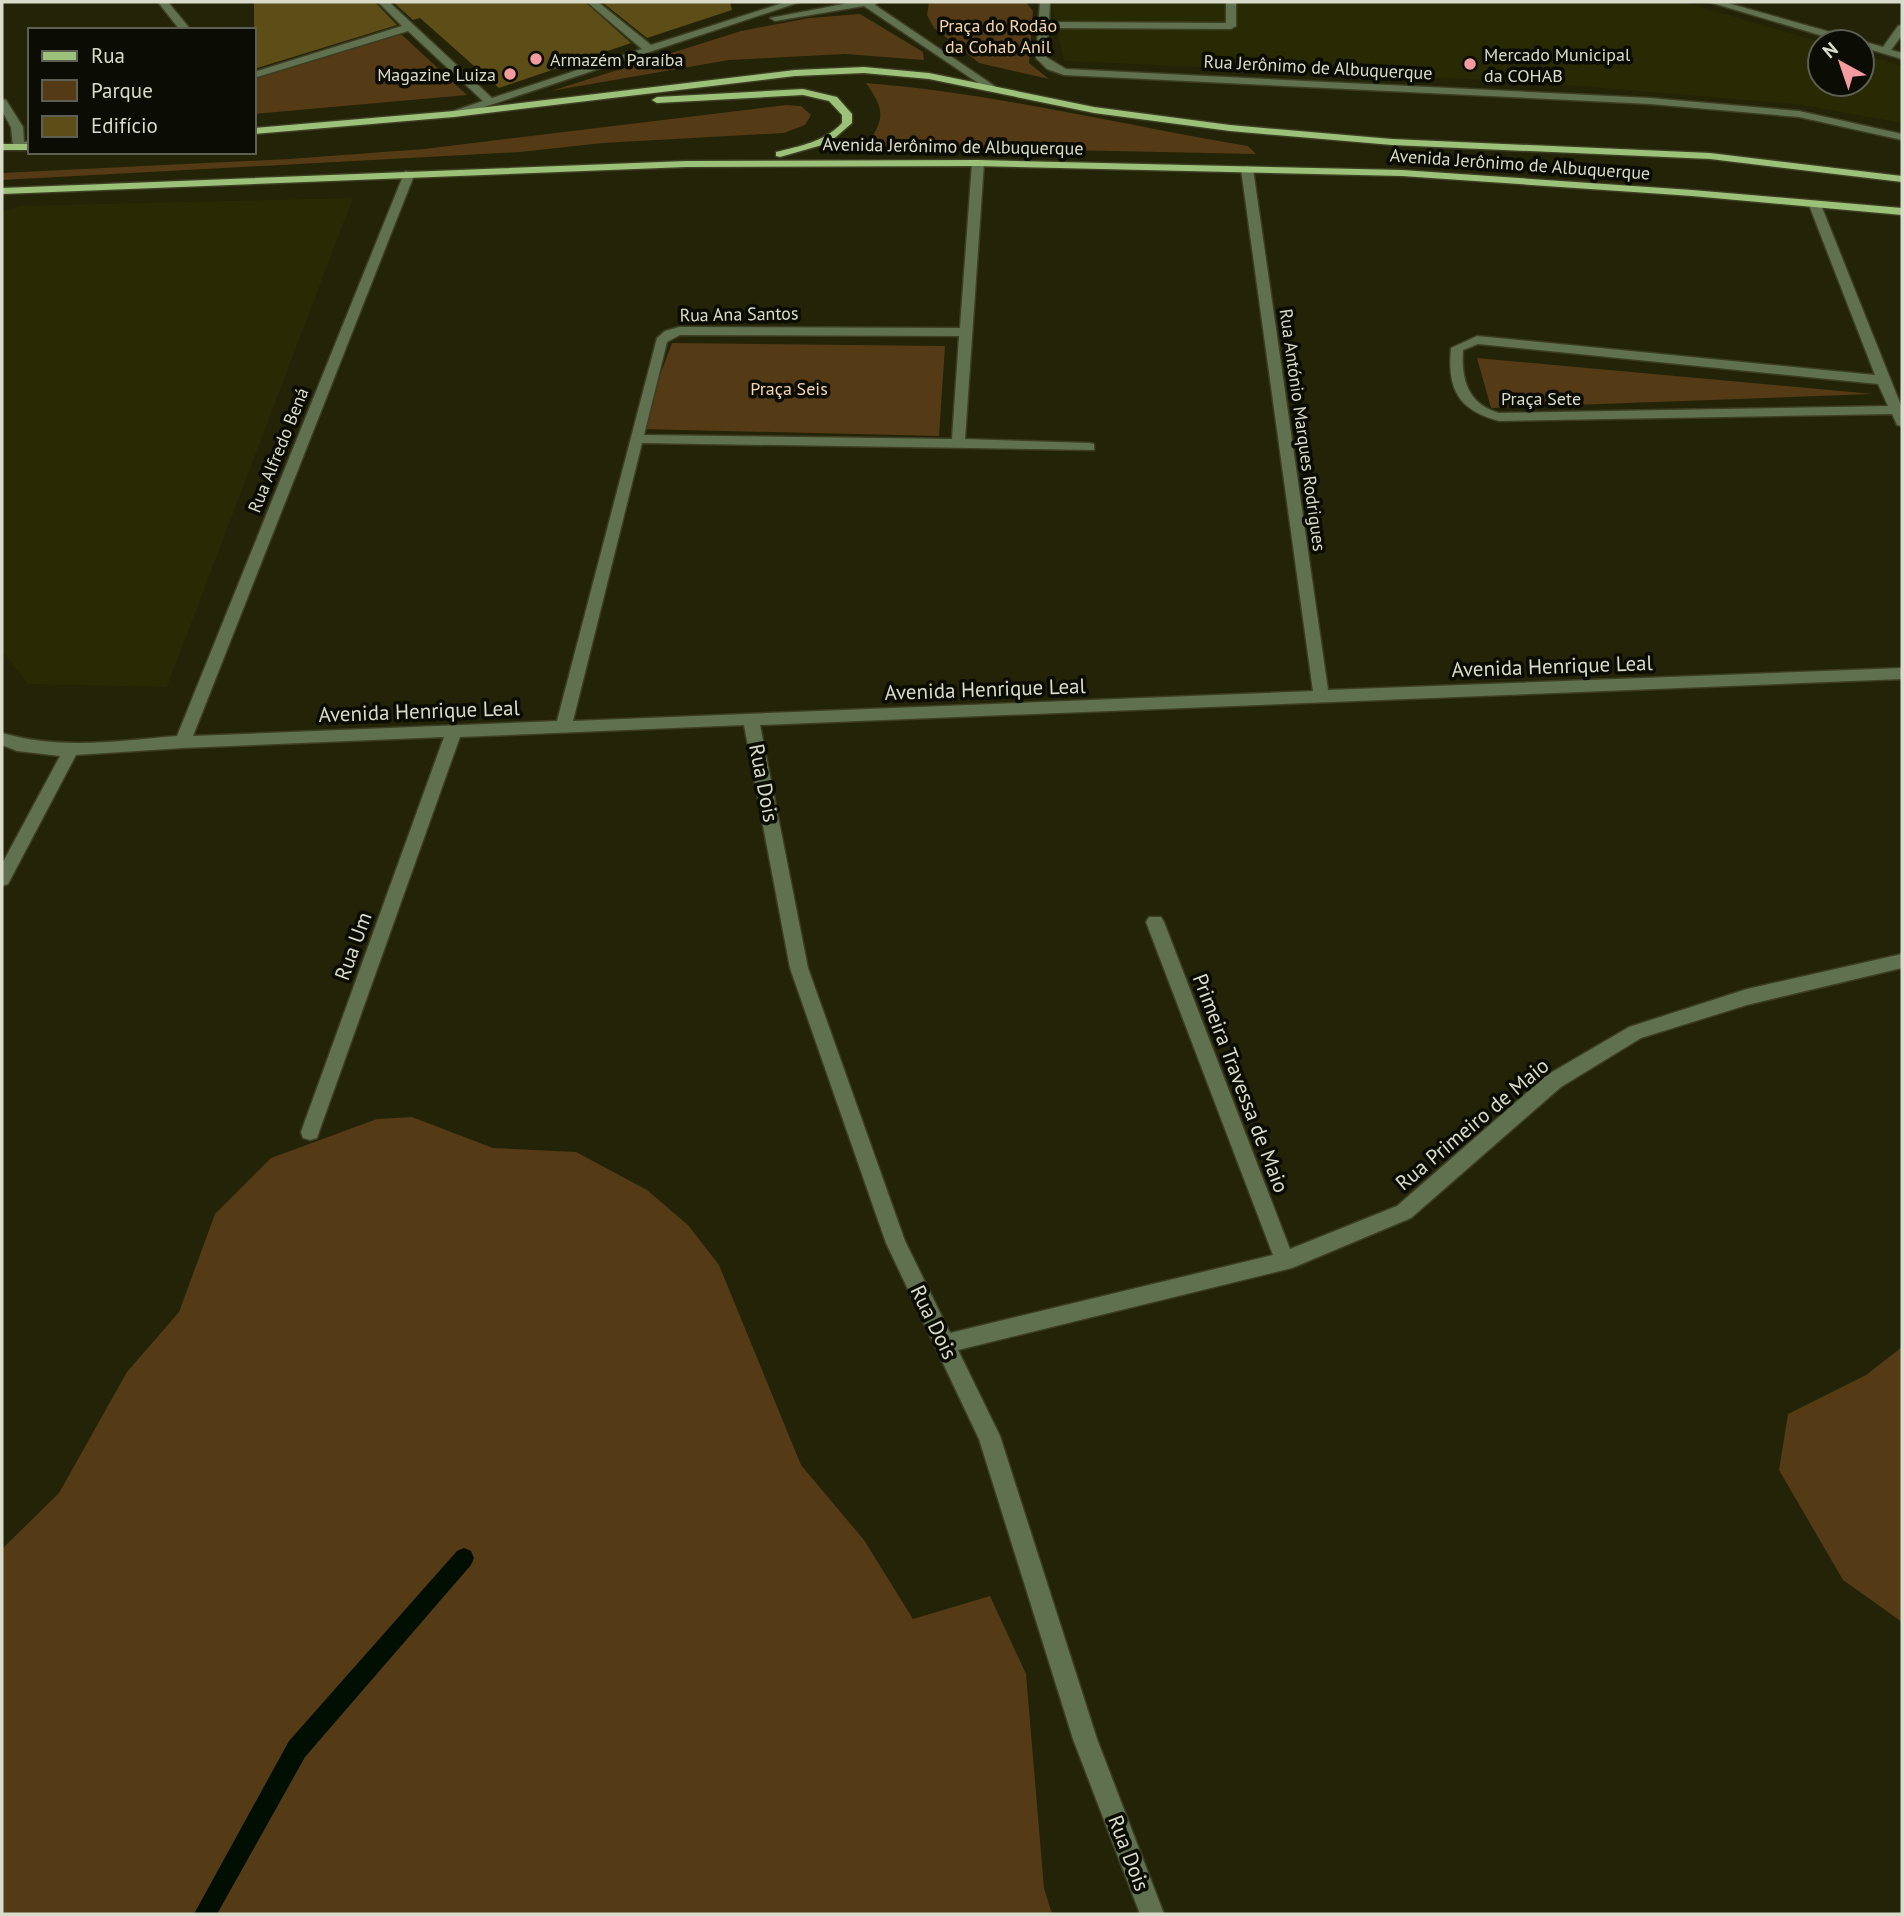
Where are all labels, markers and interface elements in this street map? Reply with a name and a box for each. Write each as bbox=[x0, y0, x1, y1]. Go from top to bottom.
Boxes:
park label: Praça do Rodão da Cohab Anil bbox=[939, 14, 1057, 58]
legend bbox=[28, 28, 256, 154]
north arrow bbox=[1806, 28, 1876, 98]
text: N bbox=[1818, 37, 1843, 63]
text: Rua bbox=[91, 42, 125, 69]
place label: Mercado Municipal da COHAB bbox=[1484, 43, 1631, 87]
place label: Armazém Paraíba bbox=[550, 48, 683, 71]
street label: Rua Jerônimo de Albuquerque bbox=[1203, 50, 1433, 84]
marker: Armazém Paraíba bbox=[528, 51, 544, 67]
marker: Mercado Municipal da COHAB bbox=[1462, 56, 1478, 72]
place label: Magazine Luiza bbox=[377, 63, 496, 86]
marker: Magazine Luiza bbox=[502, 66, 518, 82]
text: Parque bbox=[91, 77, 153, 104]
text: Edifício bbox=[91, 112, 158, 139]
street label: Avenida Jerônimo de Albuquerque bbox=[822, 132, 1084, 160]
street label: Avenida Jerônimo de Albuquerque bbox=[1389, 143, 1651, 185]
street label: Rua Ana Santos bbox=[679, 301, 799, 327]
street label: Rua António Marques Rodrigues bbox=[1275, 307, 1331, 553]
park label: Praça Seis bbox=[750, 377, 828, 400]
street label: Rua Alfredo Bená bbox=[242, 384, 314, 516]
street label: Praça Sete bbox=[1501, 387, 1581, 410]
street label: Avenida Henrique Leal bbox=[1451, 649, 1653, 683]
street label: Avenida Henrique Leal bbox=[884, 672, 1086, 706]
street label: Avenida Henrique Leal bbox=[318, 694, 520, 728]
street label: Rua Dois bbox=[743, 742, 785, 824]
street label: Rua Um bbox=[328, 908, 378, 984]
street label: Primeira Travessa de Maio bbox=[1187, 970, 1295, 1196]
street label: Rua Primeiro de Maio bbox=[1390, 1052, 1554, 1196]
street label: Rua Dois bbox=[905, 1281, 963, 1363]
street label: Rua Dois bbox=[1102, 1811, 1156, 1895]

